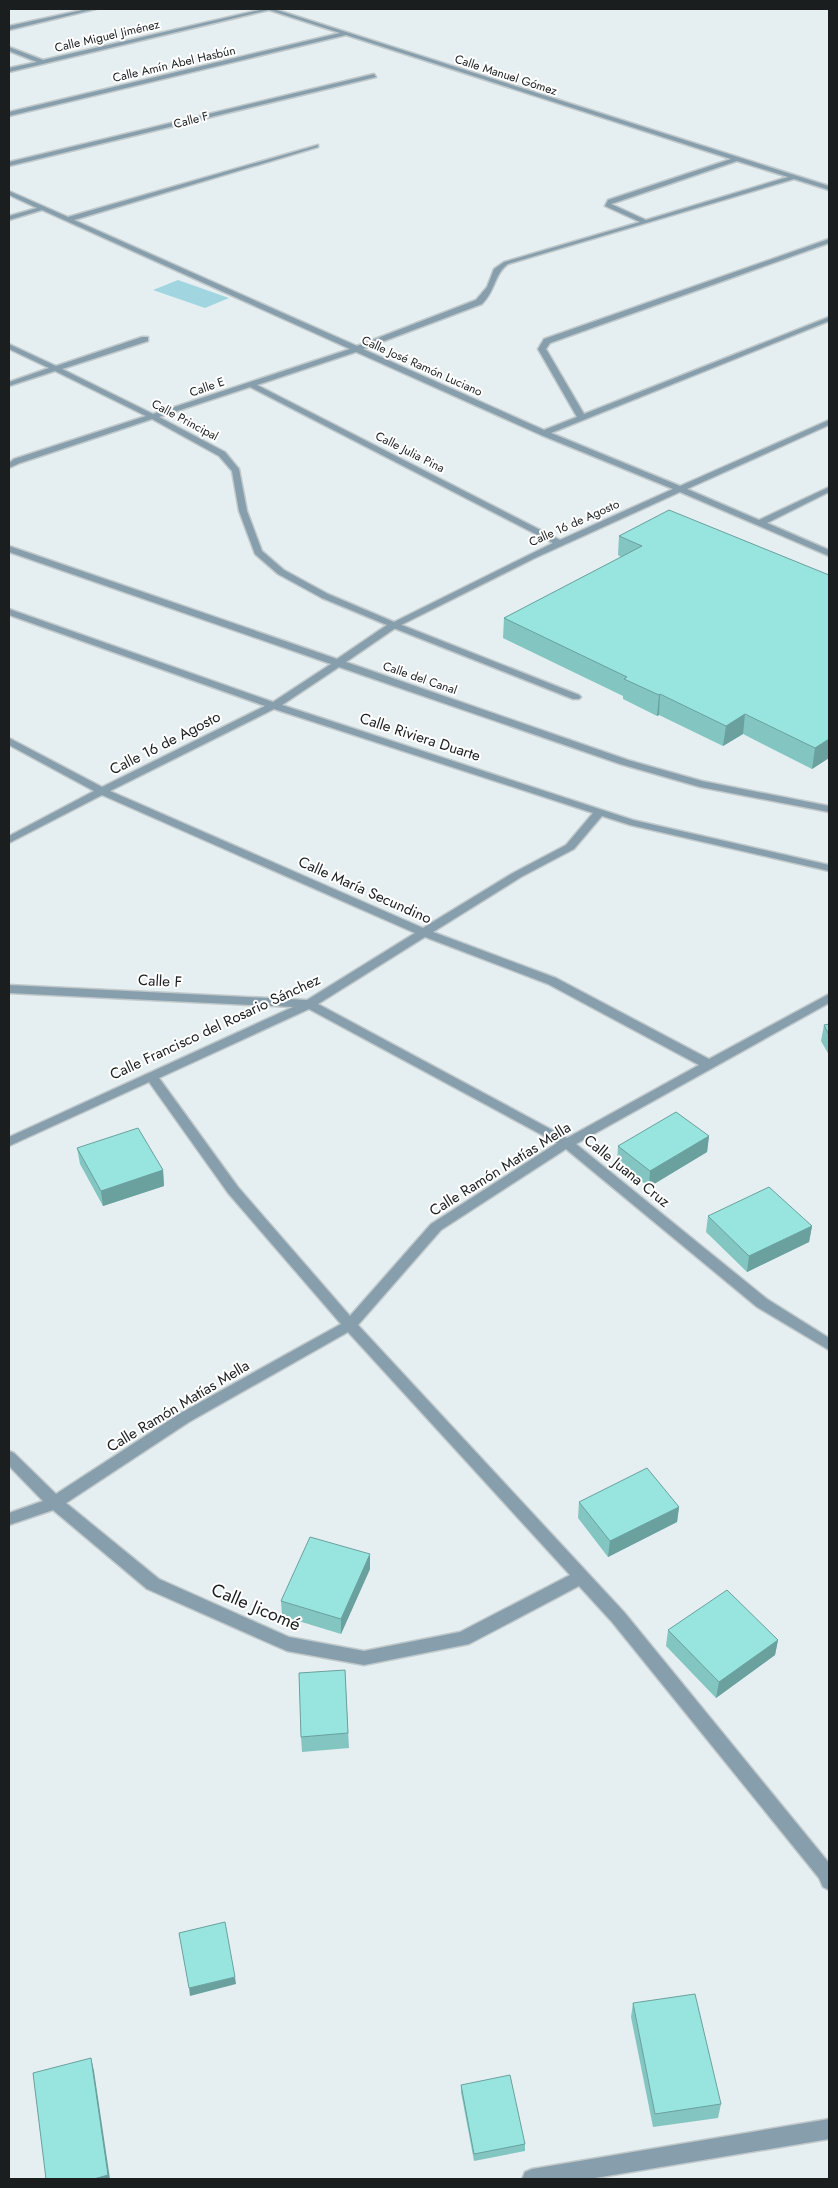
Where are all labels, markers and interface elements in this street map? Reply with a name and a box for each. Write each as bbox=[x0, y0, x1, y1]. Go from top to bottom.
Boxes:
street label: Calle Miguel Jiménez bbox=[53, 15, 162, 57]
street label: Calle Amín Abel Hasbún bbox=[111, 41, 237, 87]
street label: Calle Manuel Gómez bbox=[452, 50, 560, 100]
street label: Calle F bbox=[172, 107, 210, 133]
street label: Calle José Ramón Luciano bbox=[359, 331, 486, 401]
street label: Calle E bbox=[187, 373, 227, 401]
street label: Calle Principal bbox=[148, 395, 222, 445]
street label: Calle Julia Pina bbox=[372, 427, 448, 477]
street label: Calle 16 de Agosto bbox=[526, 495, 623, 551]
street label: Calle del Canal bbox=[380, 657, 460, 699]
street label: Calle 16 de Agosto bbox=[106, 706, 224, 780]
street label: Calle Riviera Duarte bbox=[357, 707, 483, 767]
street label: Calle María Secundino bbox=[295, 851, 435, 929]
street label: Calle Francisco del Rosario Sánchez bbox=[106, 968, 324, 1085]
street label: Calle F bbox=[137, 969, 183, 993]
street label: Calle Ramón Matías Mella bbox=[425, 1116, 575, 1222]
street label: Calle Juana Cruz bbox=[579, 1129, 675, 1213]
street label: Calle Ramón Matías Mella bbox=[102, 1355, 254, 1457]
street label: Calle Jicomé bbox=[207, 1577, 305, 1637]

